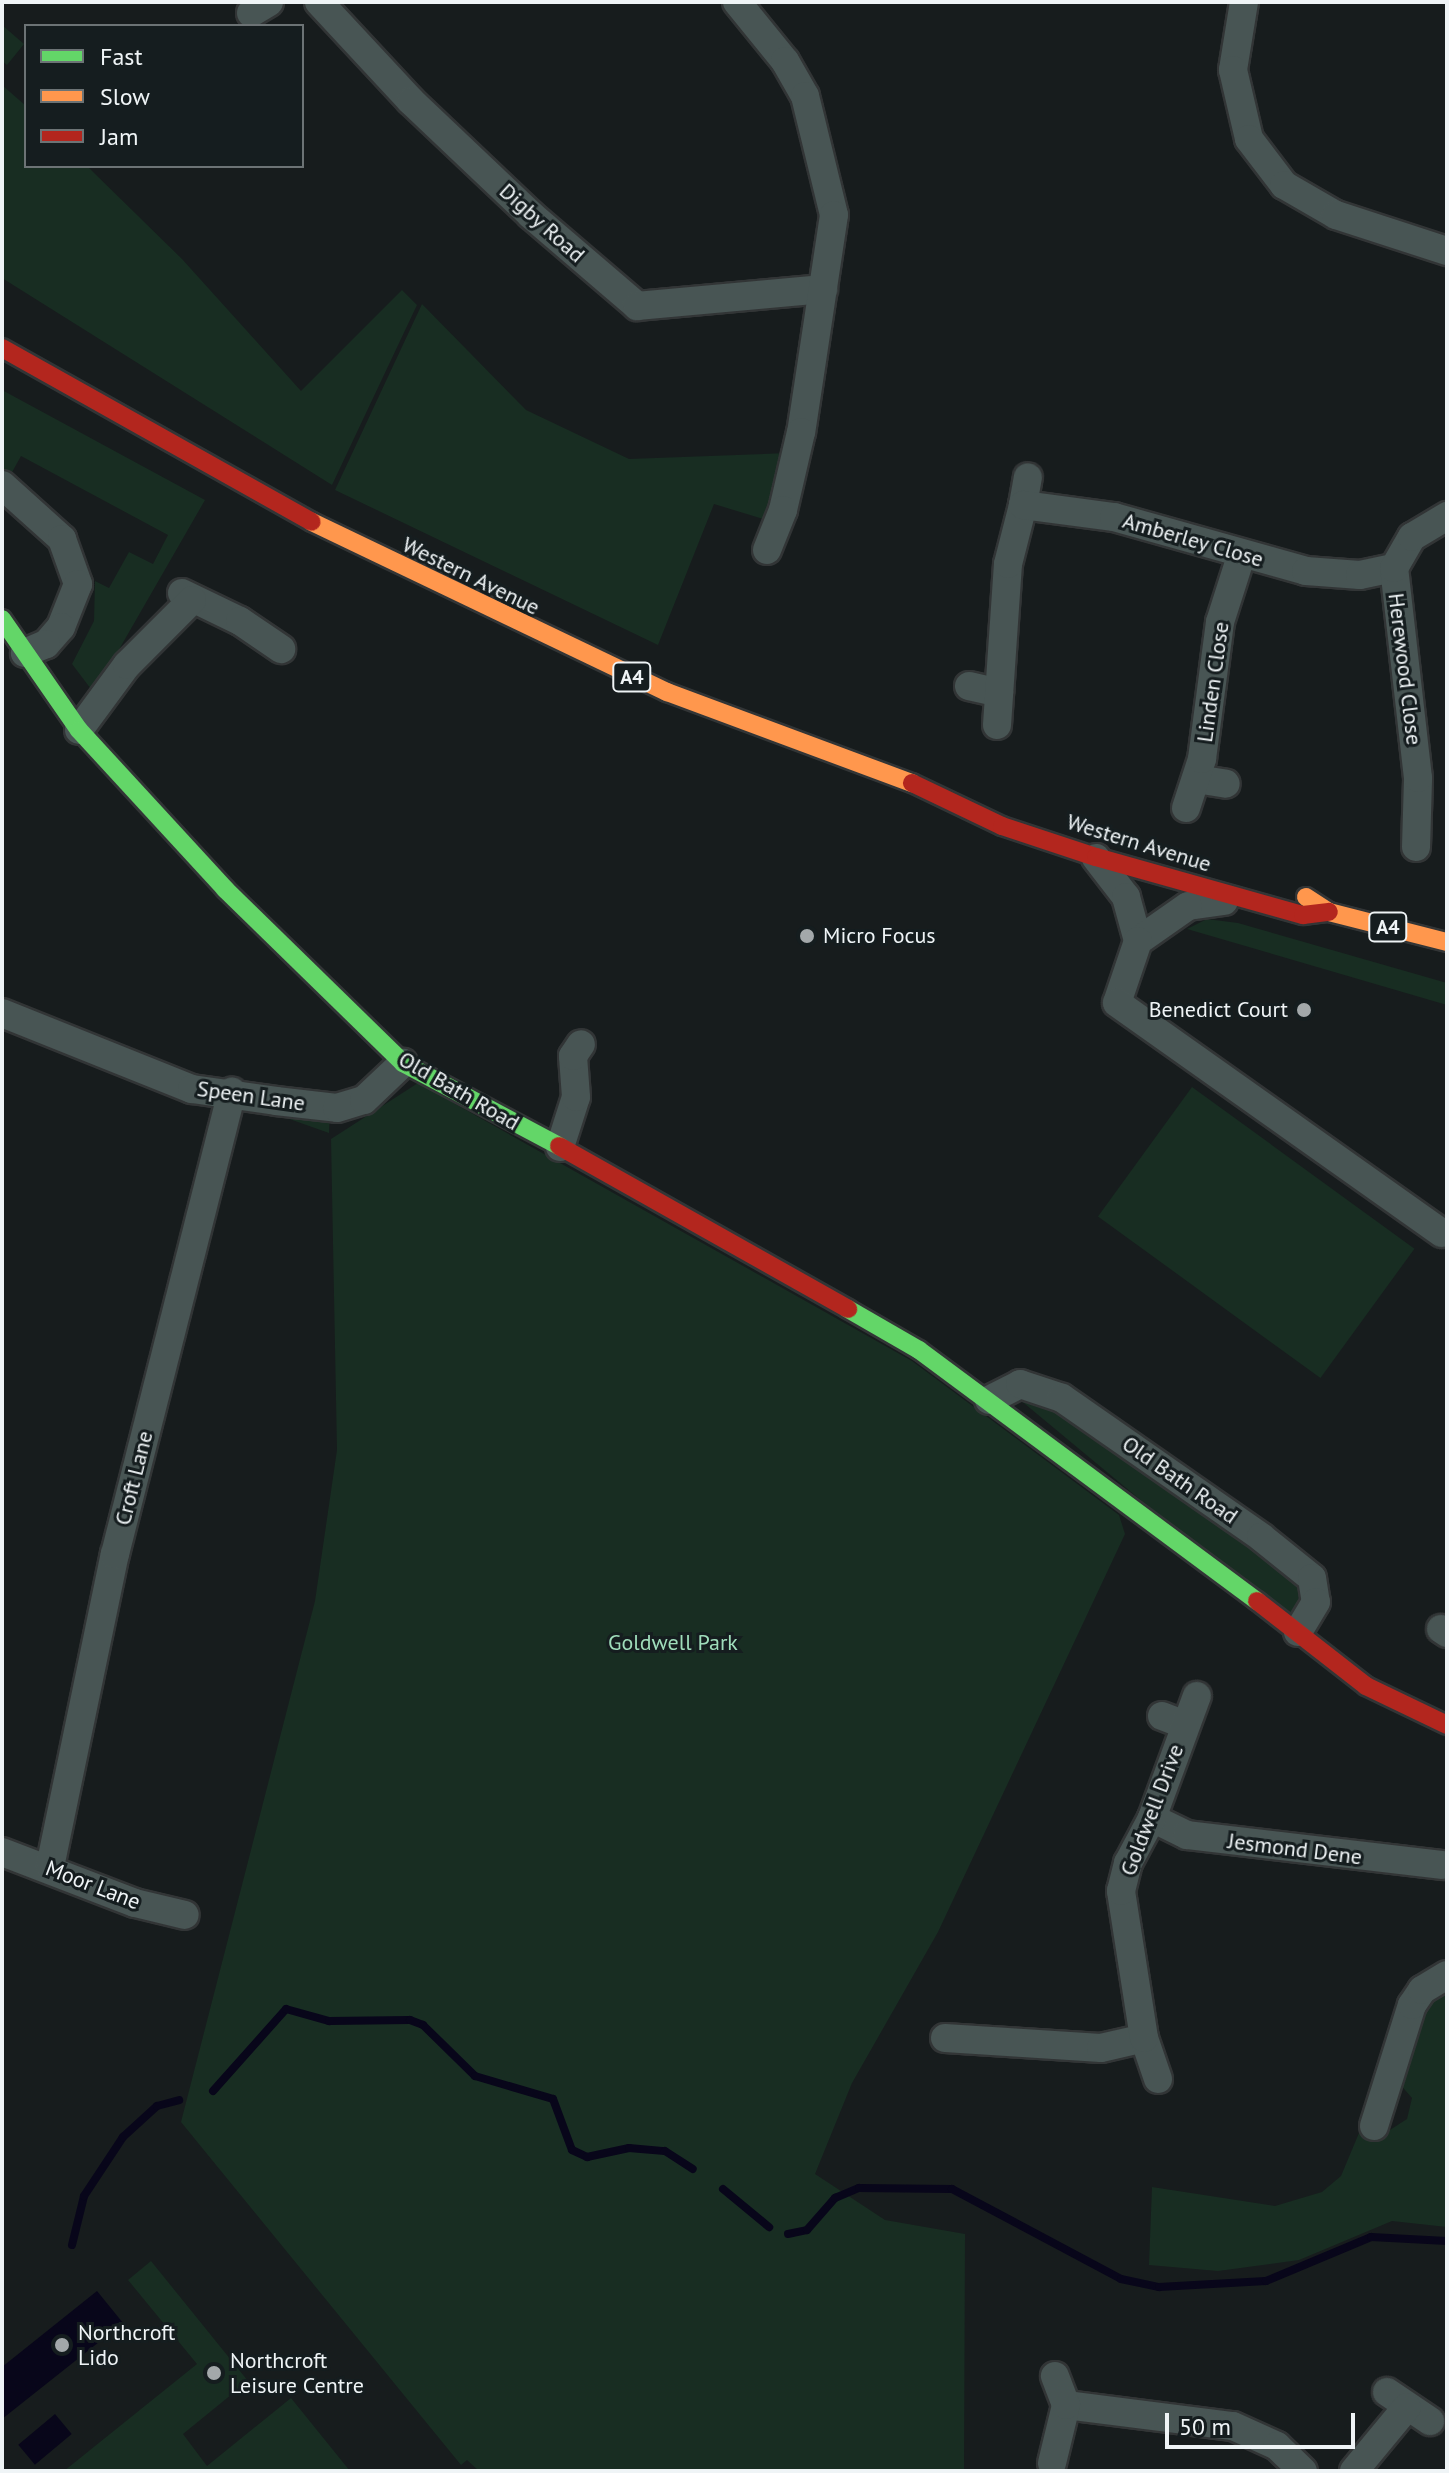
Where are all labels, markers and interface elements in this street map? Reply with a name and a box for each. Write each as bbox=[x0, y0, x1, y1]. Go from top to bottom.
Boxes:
legend bbox=[24, 24, 304, 168]
text: Fast bbox=[100, 41, 143, 72]
text: Slow bbox=[100, 81, 150, 112]
text: Jam bbox=[100, 121, 138, 152]
street label: Digby Road bbox=[494, 178, 590, 268]
street label: Amberley Close bbox=[1119, 507, 1267, 573]
street label: Western Avenue bbox=[398, 531, 544, 621]
street label: Herewood Close bbox=[1383, 592, 1427, 746]
street label: Linden Close bbox=[1191, 620, 1235, 744]
road number: A4 bbox=[612, 661, 652, 693]
street label: Western Avenue bbox=[1063, 808, 1215, 878]
road number: A4 bbox=[1368, 911, 1408, 943]
place label: Micro Focus bbox=[823, 923, 936, 949]
marker: Micro Focus bbox=[798, 927, 816, 945]
place label: Benedict Court bbox=[1149, 997, 1288, 1023]
marker: Benedict Court bbox=[1295, 1001, 1313, 1019]
street label: Old Bath Road bbox=[394, 1046, 524, 1136]
street label: Speen Lane bbox=[195, 1075, 307, 1117]
street label: Croft Lane bbox=[110, 1428, 158, 1528]
street label: Old Bath Road bbox=[1117, 1431, 1243, 1529]
park label: Goldwell Park bbox=[608, 1630, 738, 1656]
street label: Goldwell Drive bbox=[1115, 1741, 1189, 1879]
street label: Jesmond Dene bbox=[1226, 1828, 1364, 1870]
street label: Moor Lane bbox=[42, 1855, 144, 1915]
place label: Northcroft Lido bbox=[78, 2319, 175, 2370]
marker: Northcroft Lido bbox=[53, 2336, 71, 2354]
place label: Northcroft Leisure Centre bbox=[230, 2347, 364, 2398]
marker: Northcroft Leisure Centre bbox=[205, 2364, 223, 2382]
scale bar bbox=[1169, 2397, 1359, 2447]
text: 50 m bbox=[1179, 2411, 1231, 2442]

